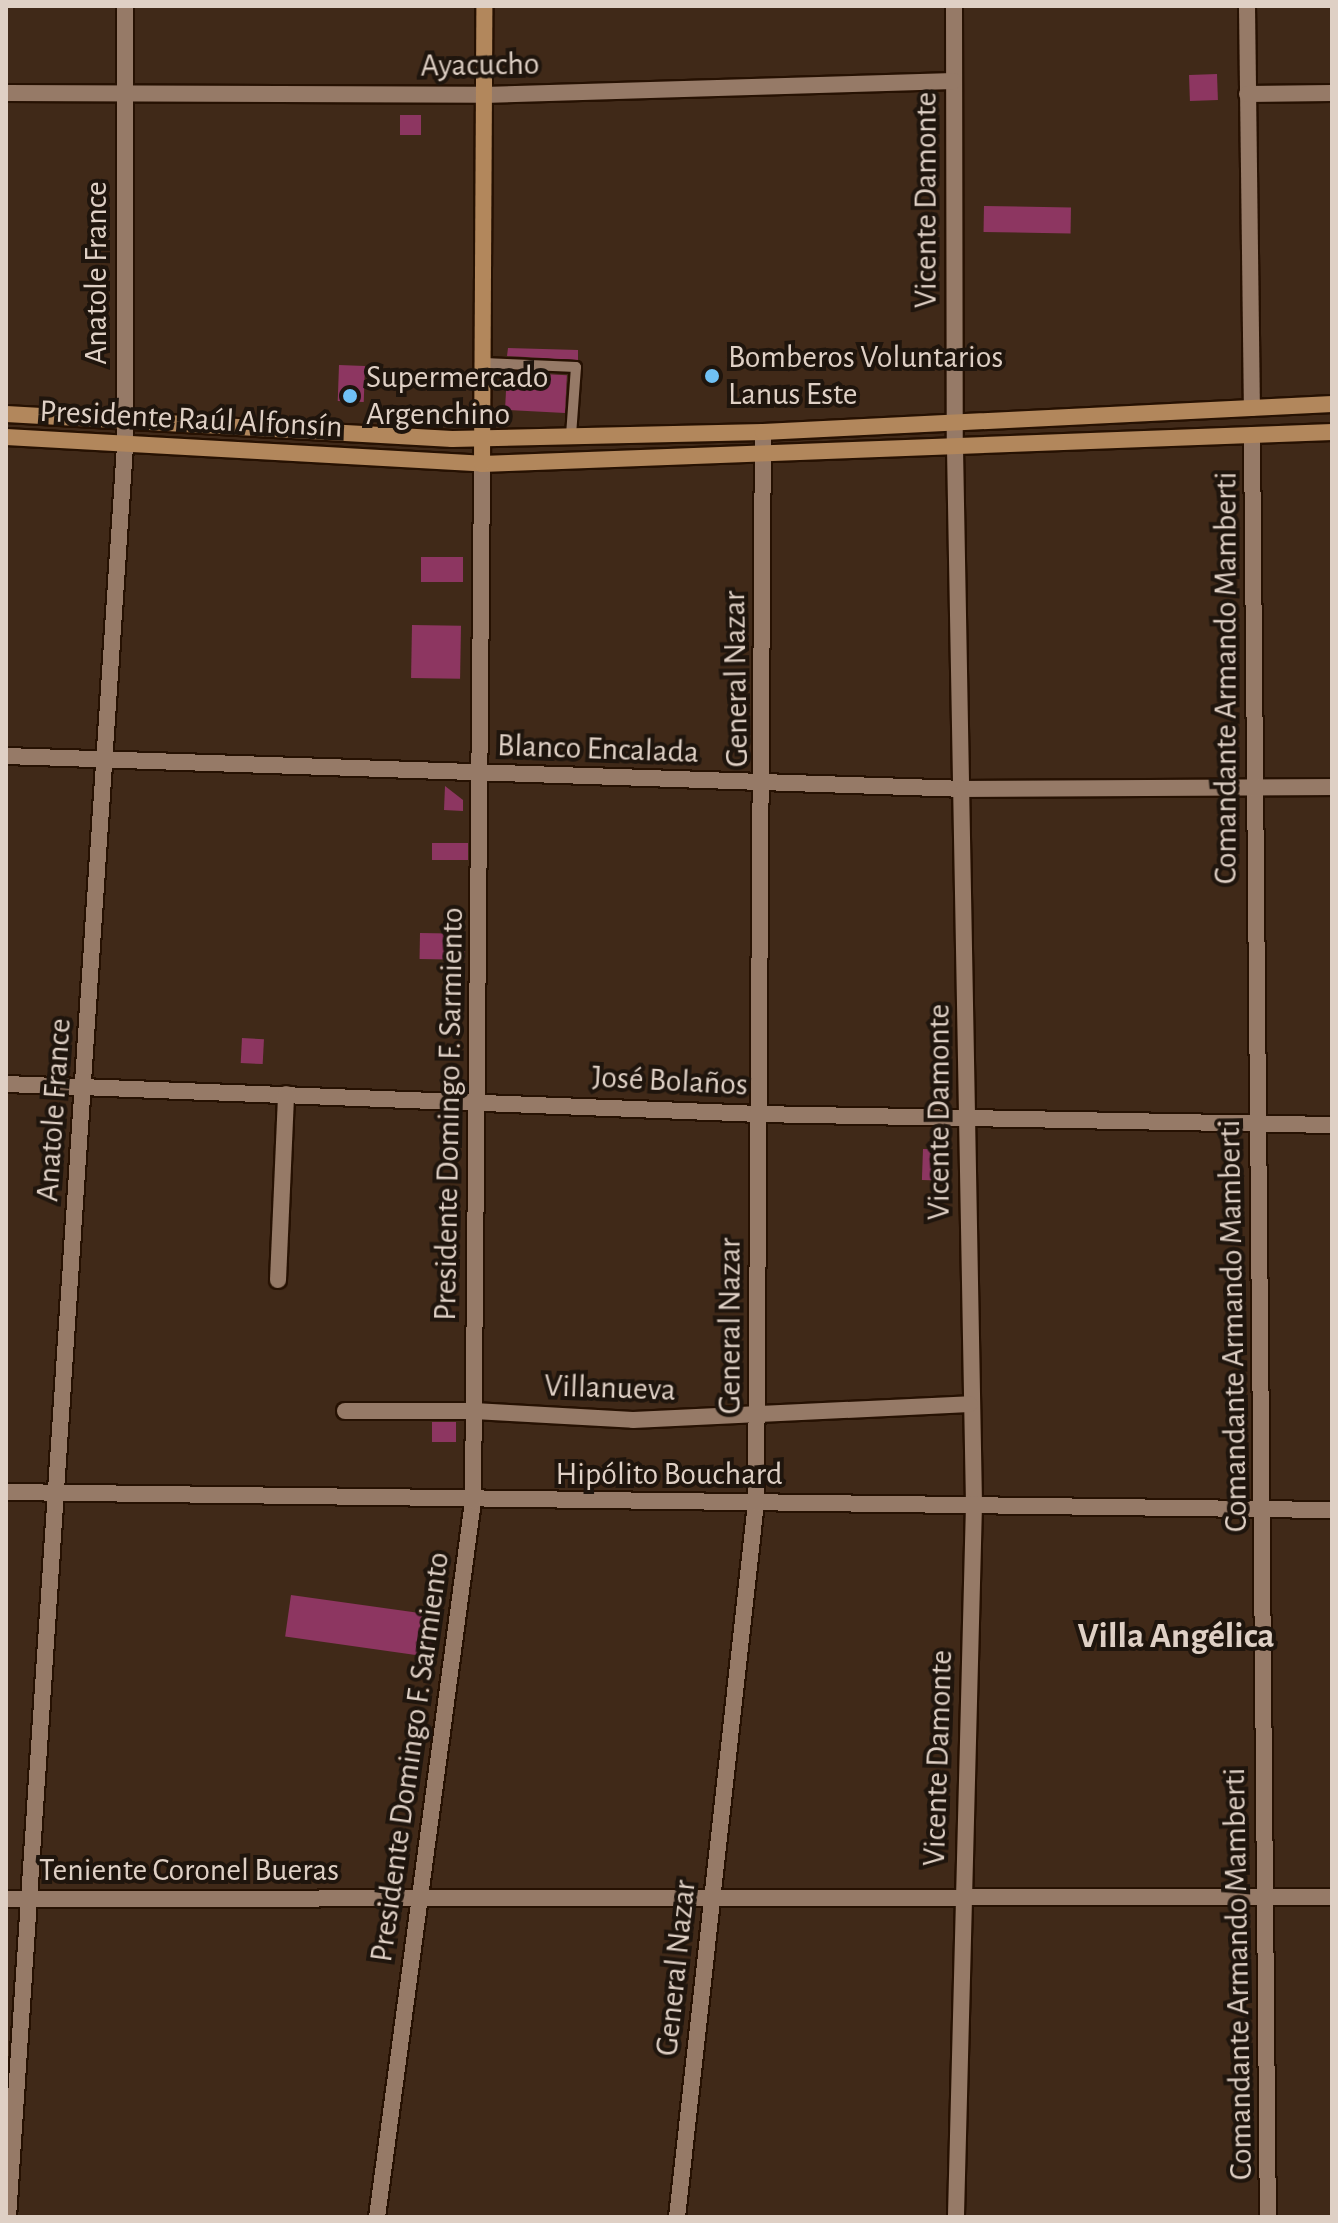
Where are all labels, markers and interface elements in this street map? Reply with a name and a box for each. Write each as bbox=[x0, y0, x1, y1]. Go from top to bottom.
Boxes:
street label: Ayacucho bbox=[420, 45, 540, 85]
street label: Vicente Damonte bbox=[907, 92, 945, 308]
street label: Anatole France bbox=[77, 181, 115, 365]
place label: Bomberos Voluntarios Lanus Este bbox=[728, 339, 1003, 414]
place label: Supermercado Argenchino bbox=[366, 359, 548, 434]
marker: Bomberos Voluntarios Lanus Este bbox=[703, 367, 721, 385]
marker: Supermercado Argenchino bbox=[341, 387, 359, 405]
street label: Presidente Raúl Alfonsín bbox=[39, 392, 343, 446]
street label: Comandante Armando Mamberti bbox=[1207, 472, 1245, 884]
street label: General Nazar bbox=[715, 590, 757, 768]
street label: Blanco Encalada bbox=[496, 726, 700, 772]
street label: Presidente Domingo F. Sarmiento bbox=[426, 907, 472, 1321]
street label: Vicente Damonte bbox=[920, 1004, 958, 1220]
street label: Anatole France bbox=[28, 1017, 80, 1203]
street label: José Bolaños bbox=[591, 1058, 749, 1104]
street label: Comandante Armando Mamberti bbox=[1210, 1119, 1256, 1533]
street label: General Nazar bbox=[711, 1238, 749, 1414]
street label: Villanueva bbox=[544, 1367, 676, 1409]
street label: Hipólito Bouchard bbox=[555, 1455, 783, 1493]
street label: Presidente Domingo F. Sarmiento bbox=[362, 1550, 458, 1964]
district label: Villa Angélica bbox=[1077, 1615, 1275, 1659]
street label: Vicente Damonte bbox=[915, 1649, 961, 1867]
street label: Comandante Armando Mamberti bbox=[1215, 1767, 1261, 2181]
street label: Teniente Coronel Bueras bbox=[39, 1851, 339, 1889]
street label: General Nazar bbox=[648, 1878, 704, 2058]

